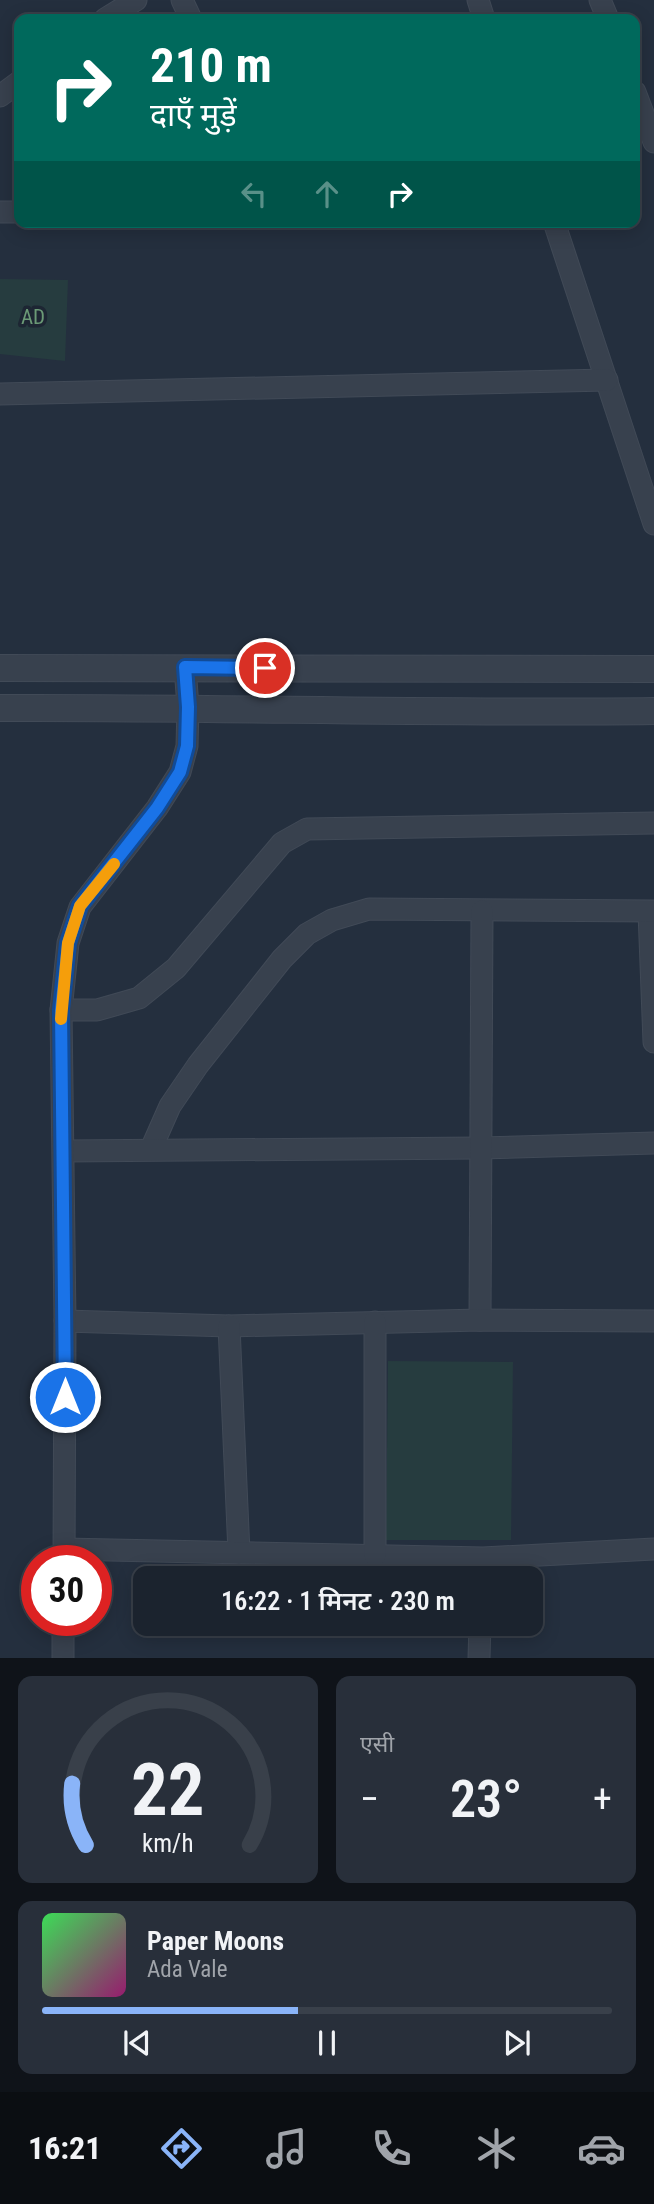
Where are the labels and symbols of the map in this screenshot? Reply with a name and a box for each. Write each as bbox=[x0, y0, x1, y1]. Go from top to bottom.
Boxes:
park label: AD bbox=[21, 305, 45, 329]
pin bbox=[235, 638, 295, 698]
position arrow bbox=[28, 1360, 102, 1434]
speed limit sign: 30 bbox=[21, 1545, 112, 1636]

